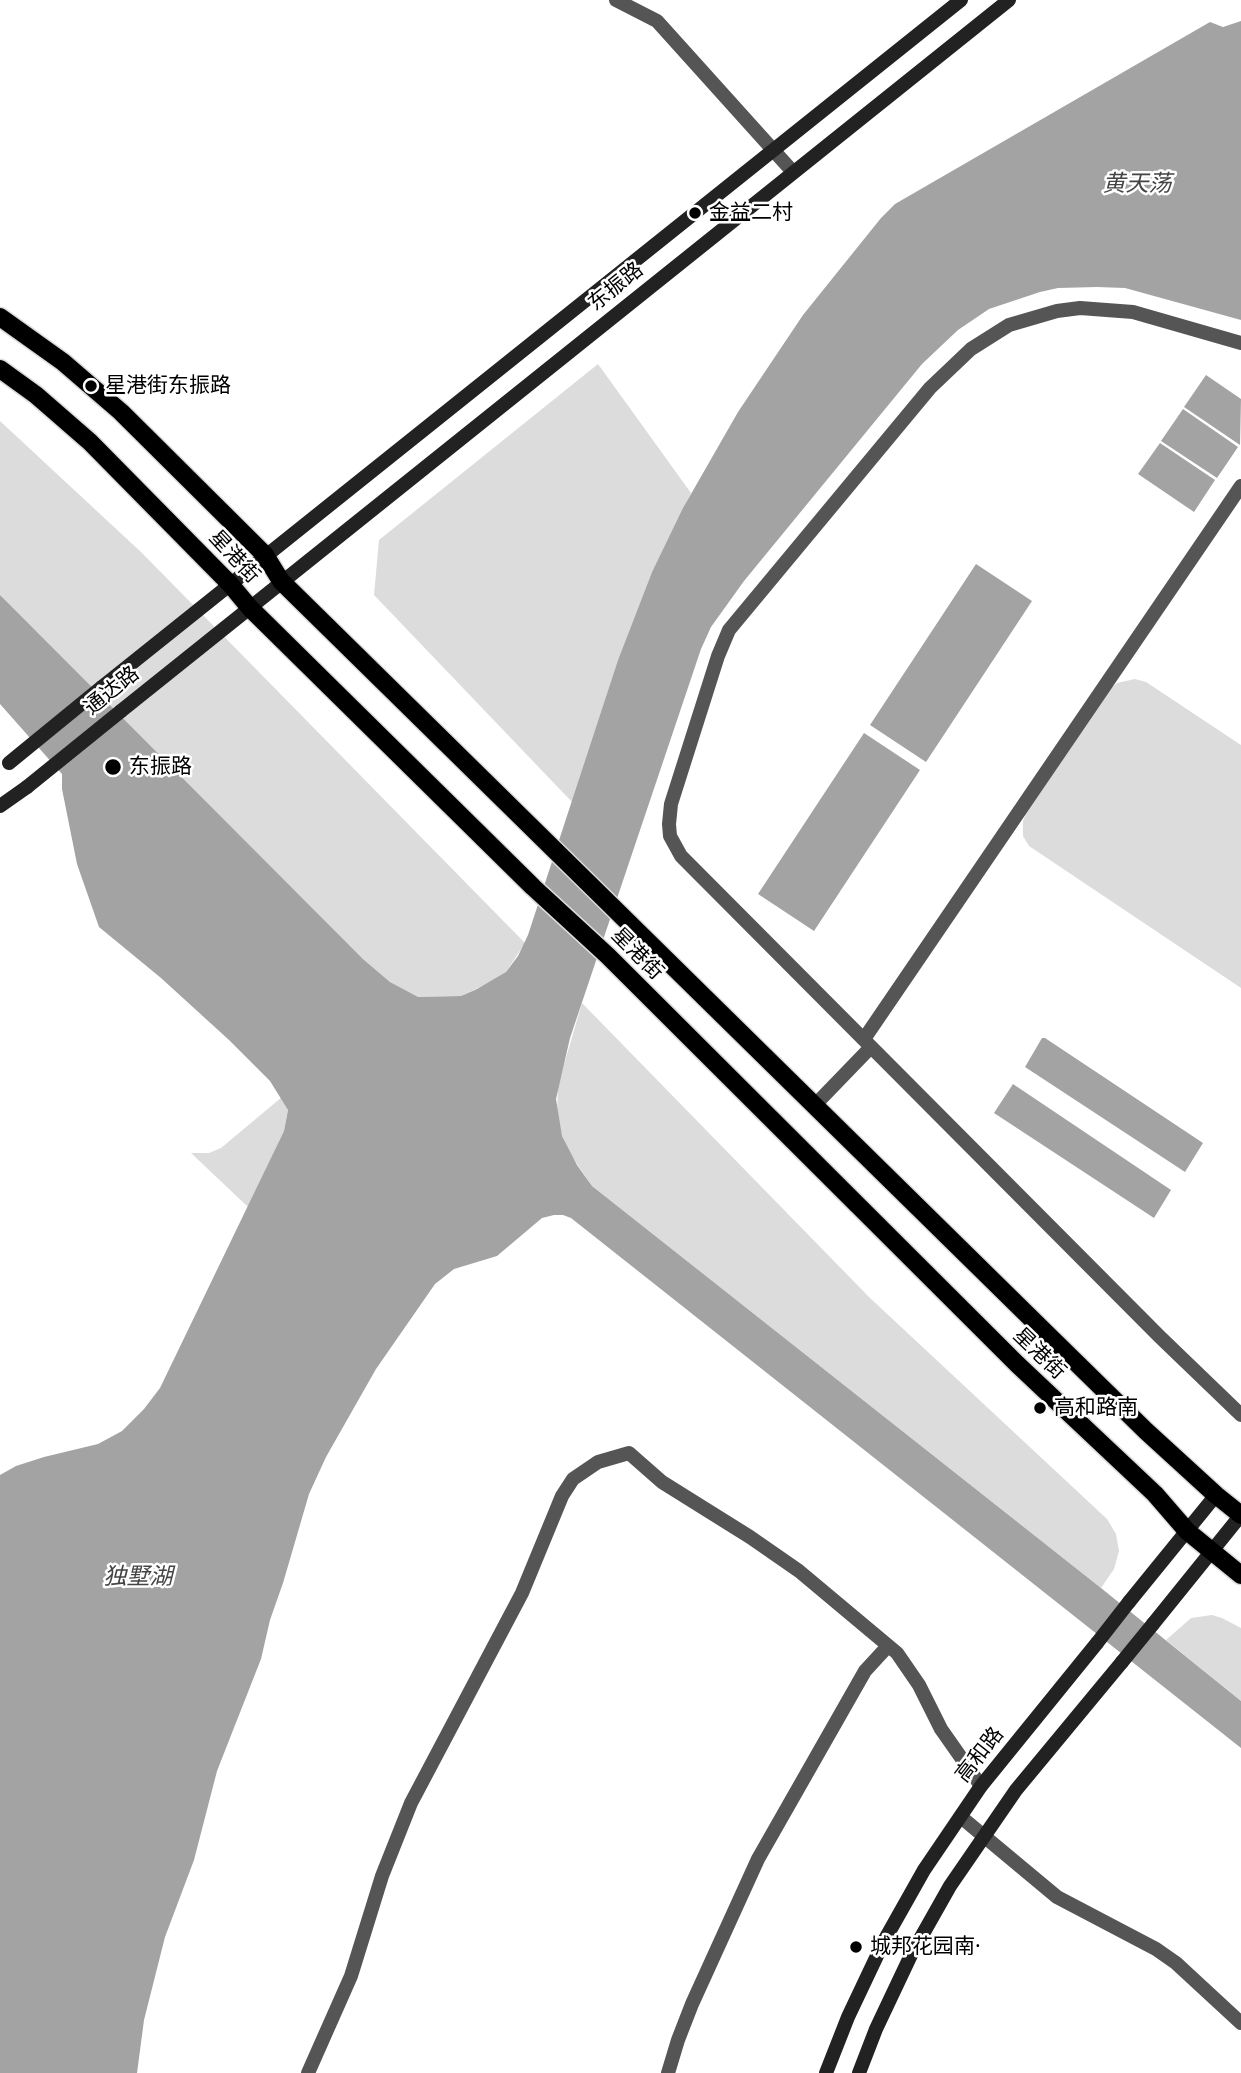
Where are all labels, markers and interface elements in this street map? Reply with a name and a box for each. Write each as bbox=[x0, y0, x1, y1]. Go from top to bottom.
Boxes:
water label: 黄天荡 bbox=[1103, 170, 1171, 198]
place label: 金益二村 bbox=[709, 200, 793, 226]
marker: 金益二村 bbox=[687, 205, 703, 221]
street label: 东振路 bbox=[584, 257, 648, 317]
place label: 星港街东振路 bbox=[105, 373, 231, 399]
marker: 星港街东振路 bbox=[83, 378, 99, 394]
street label: 星港街 bbox=[203, 525, 265, 589]
street label: 通达路 bbox=[80, 661, 144, 721]
place label: 东振路 bbox=[129, 754, 192, 780]
marker: 东振路 bbox=[103, 757, 123, 777]
street label: 星港街 bbox=[606, 923, 668, 985]
street label: 星港街 bbox=[1008, 1323, 1070, 1385]
place label: 高和路南 bbox=[1054, 1395, 1138, 1421]
marker: 高和路南 bbox=[1032, 1400, 1048, 1416]
water label: 独墅湖 bbox=[104, 1563, 172, 1591]
street label: 高和路 bbox=[951, 1722, 1009, 1788]
place label: 城邦花园南· bbox=[870, 1934, 981, 1960]
marker: 城邦花园南· bbox=[848, 1939, 864, 1955]

